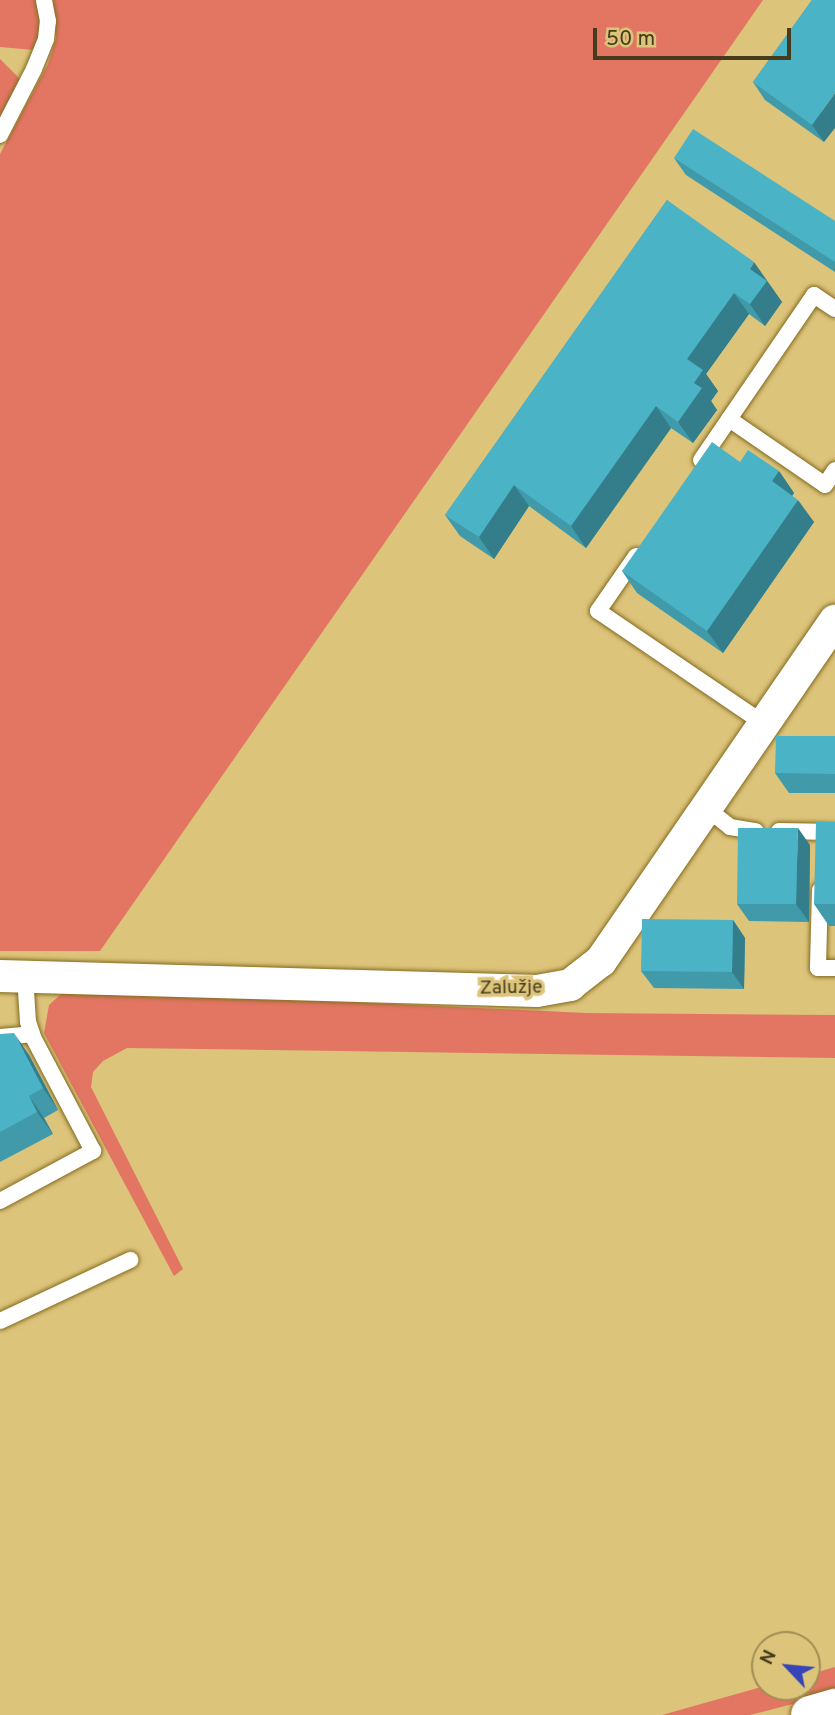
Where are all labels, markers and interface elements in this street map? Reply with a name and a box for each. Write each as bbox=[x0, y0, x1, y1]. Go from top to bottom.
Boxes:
scale bar bbox=[597, 14, 795, 58]
text: 50 m bbox=[606, 26, 655, 53]
street label: Zalužje bbox=[479, 977, 543, 1001]
north arrow bbox=[751, 1631, 821, 1701]
text: N bbox=[755, 1646, 783, 1669]

